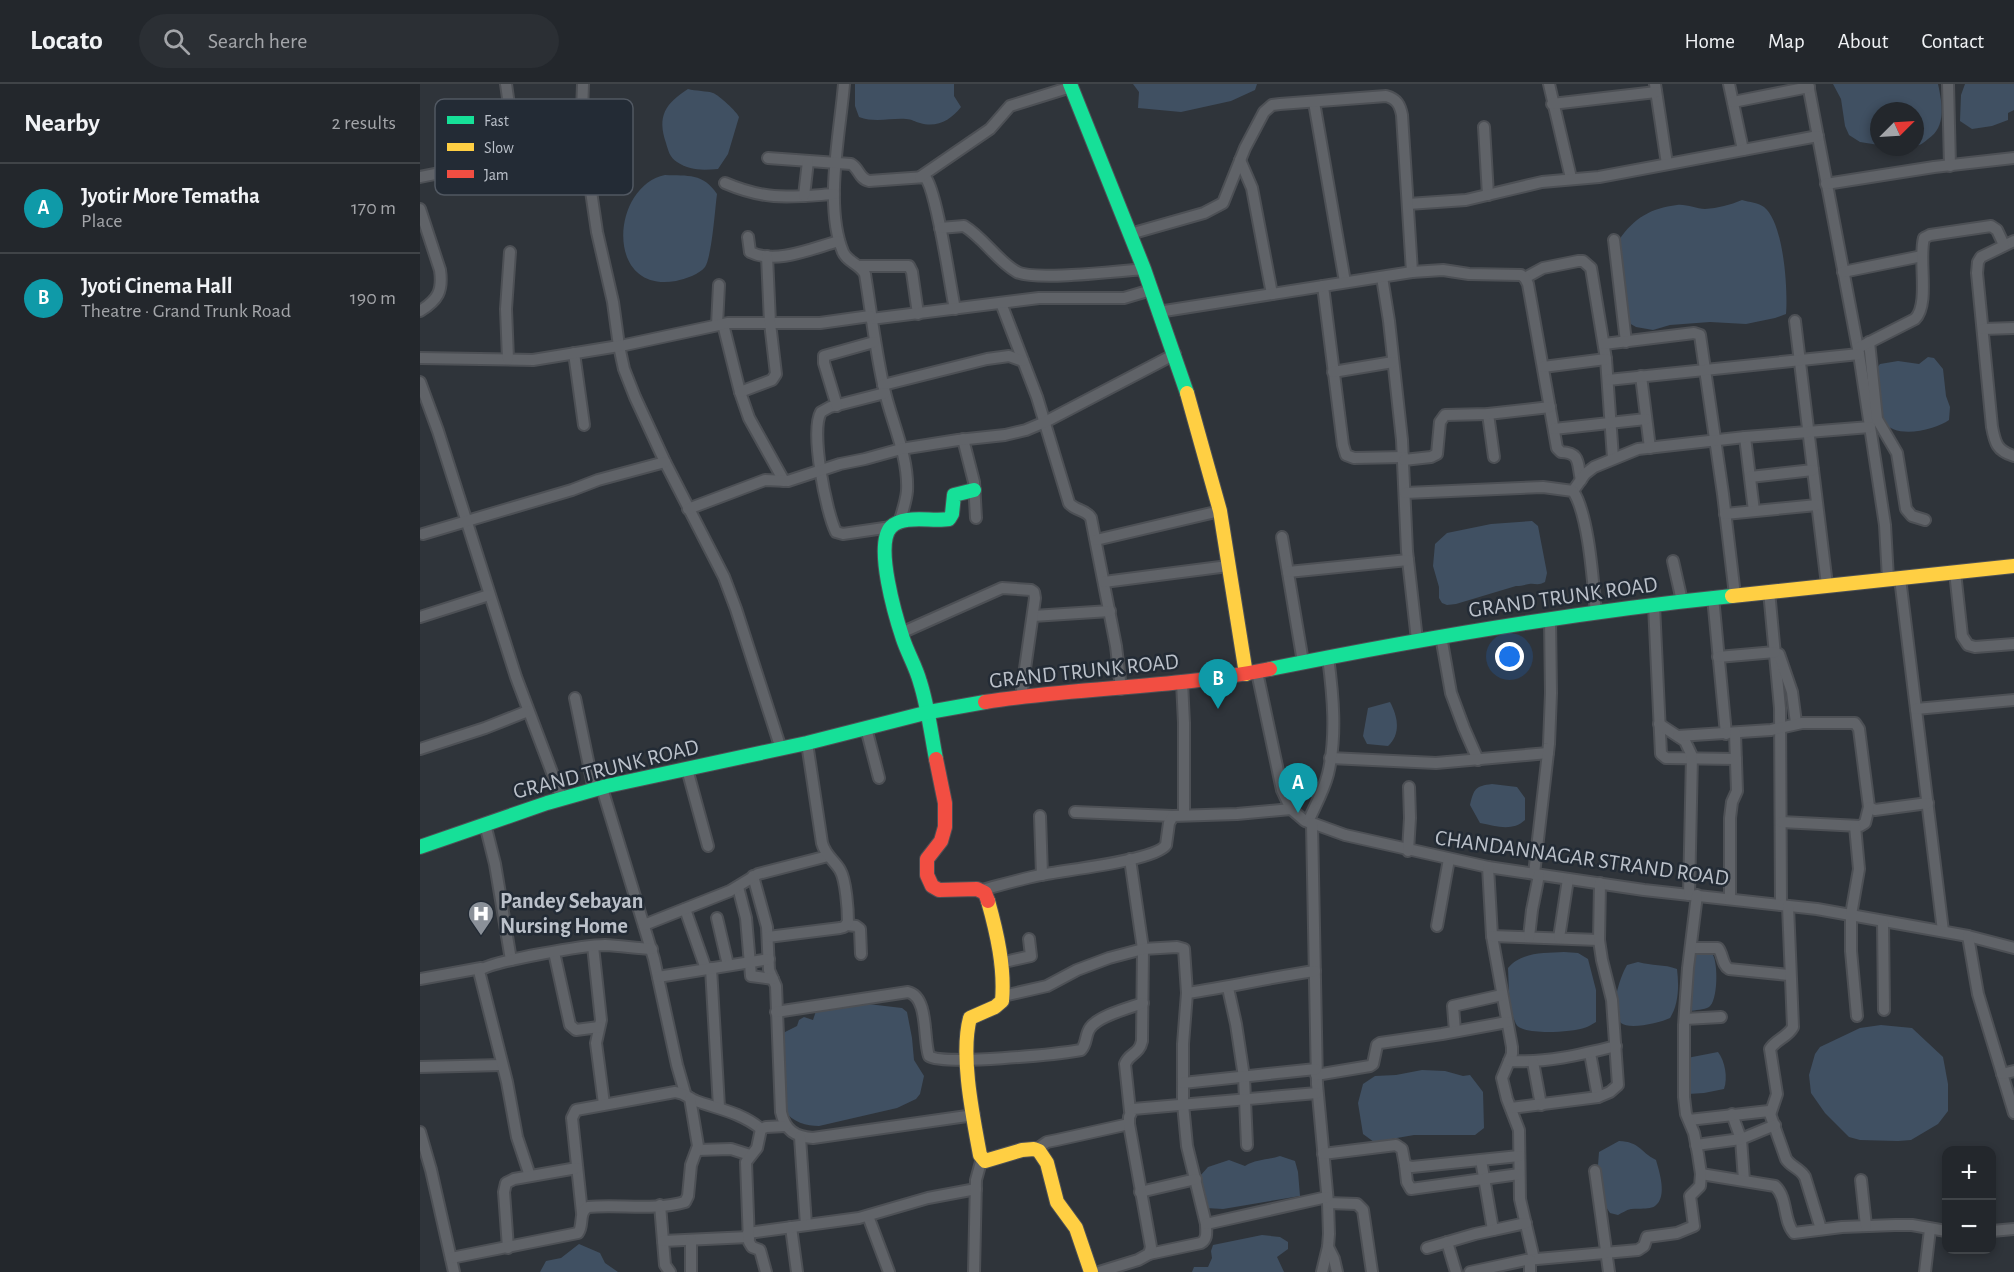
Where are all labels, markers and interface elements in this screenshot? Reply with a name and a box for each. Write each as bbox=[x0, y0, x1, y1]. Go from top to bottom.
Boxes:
search box bbox=[139, 14, 559, 68]
icon: search bbox=[160, 25, 193, 58]
text: Locato bbox=[30, 27, 103, 55]
text: Search here bbox=[208, 30, 307, 52]
text: Home bbox=[1684, 31, 1735, 52]
text: Map bbox=[1768, 31, 1805, 52]
text: About bbox=[1838, 31, 1888, 52]
text: Contact bbox=[1921, 31, 1984, 52]
legend bbox=[435, 99, 633, 195]
north arrow bbox=[1870, 102, 1924, 156]
text: Nearby bbox=[24, 110, 100, 136]
text: 2 results bbox=[332, 113, 396, 133]
text: Fast bbox=[484, 113, 509, 129]
text: Slow bbox=[484, 140, 514, 156]
text: Jam bbox=[484, 167, 509, 183]
text: Jyotir More Tematha bbox=[81, 185, 260, 207]
text: A bbox=[38, 198, 50, 218]
text: 170 m bbox=[351, 198, 396, 218]
text: Place bbox=[81, 211, 122, 231]
text: Jyoti Cinema Hall bbox=[81, 275, 233, 297]
text: B bbox=[38, 288, 49, 308]
text: 190 m bbox=[350, 288, 396, 308]
text: Theatre · Grand Trunk Road bbox=[81, 301, 291, 321]
street label: GRAND TRUNK ROAD bbox=[1467, 573, 1659, 621]
your location bbox=[1495, 642, 1524, 671]
street label: GRAND TRUNK ROAD bbox=[988, 650, 1180, 692]
pin: B bbox=[1198, 660, 1238, 709]
street label: GRAND TRUNK ROAD bbox=[511, 735, 701, 803]
pin: A bbox=[1278, 764, 1318, 813]
street label: CHANDANNAGAR STRAND ROAD bbox=[1434, 826, 1730, 890]
place label: Pandey Sebayan Nursing Home bbox=[500, 890, 643, 937]
hospital icon: Pandey Sebayan Nursing Home bbox=[466, 899, 496, 937]
map controls bbox=[1942, 1146, 1996, 1254]
button: + bbox=[1942, 1146, 1996, 1200]
button: − bbox=[1942, 1200, 1996, 1254]

